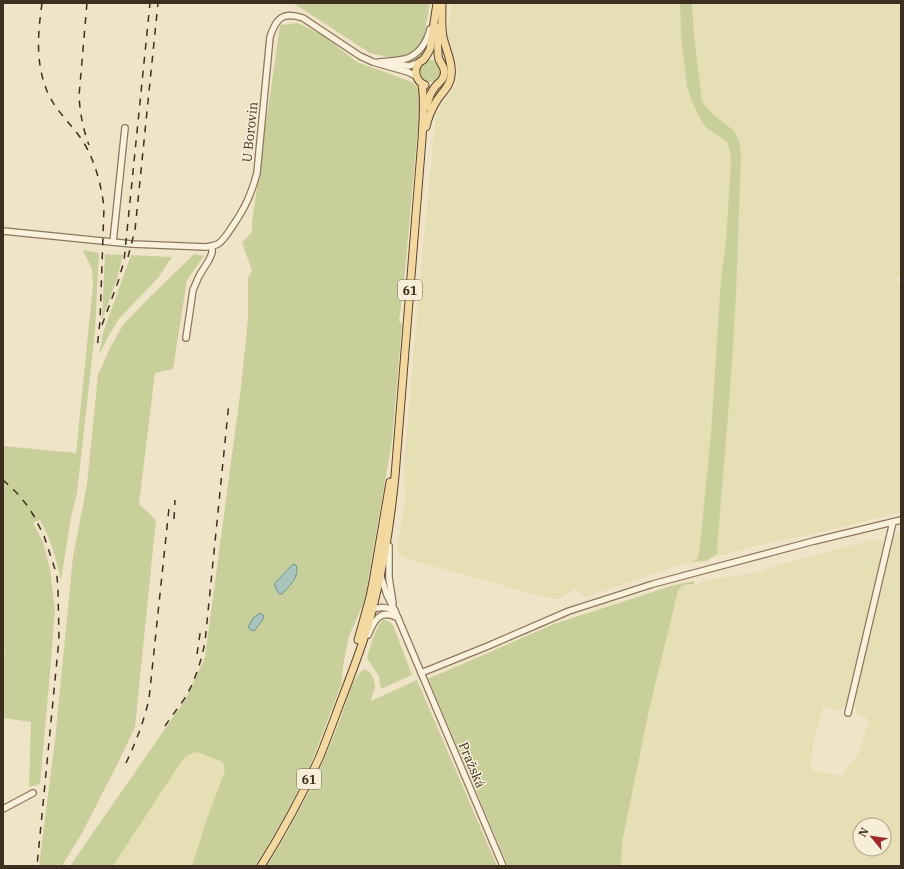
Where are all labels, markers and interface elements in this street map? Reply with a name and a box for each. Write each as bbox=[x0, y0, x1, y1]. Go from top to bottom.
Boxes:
street label: U Borovin bbox=[238, 101, 262, 163]
road number: 61 bbox=[398, 280, 422, 300]
street label: Pražská bbox=[455, 739, 489, 791]
road number: 61 bbox=[297, 769, 321, 789]
north arrow bbox=[852, 817, 892, 857]
text: N bbox=[855, 825, 872, 839]

